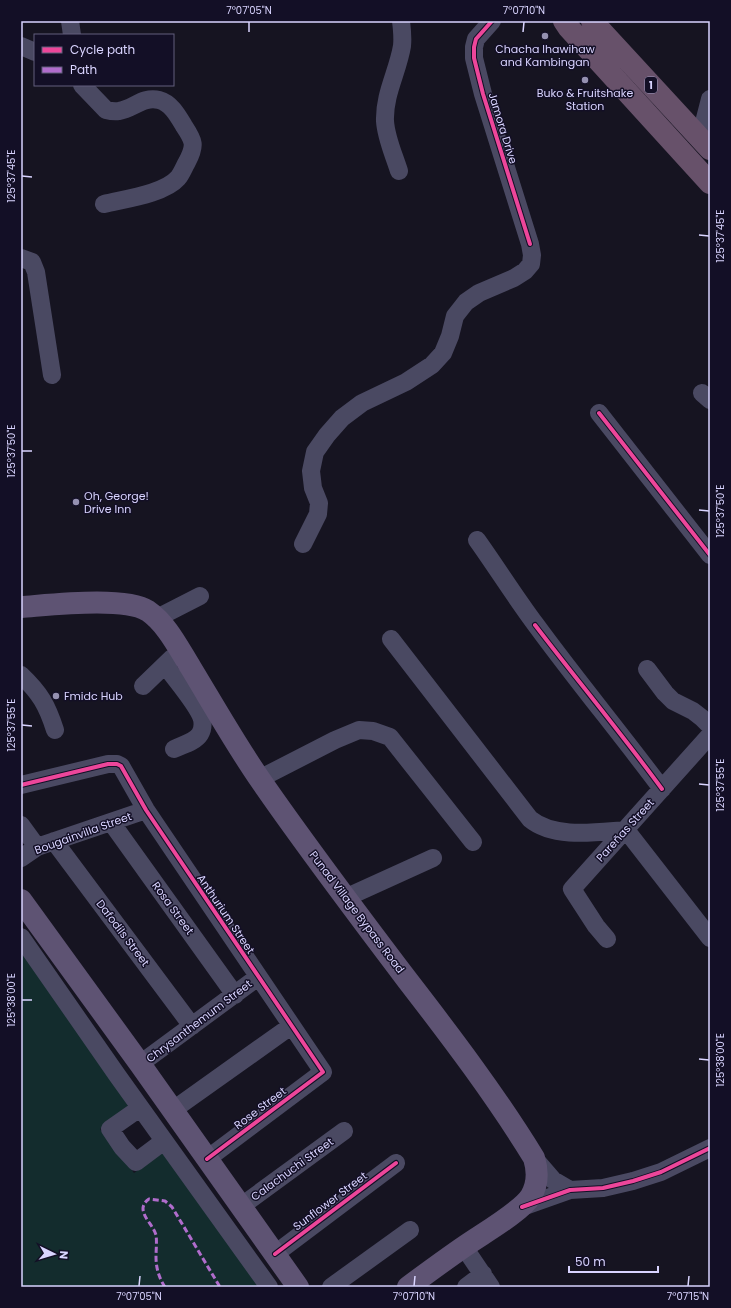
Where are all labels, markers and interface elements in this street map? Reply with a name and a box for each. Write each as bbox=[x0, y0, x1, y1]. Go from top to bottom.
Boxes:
text: 7°07'05"N bbox=[226, 3, 272, 18]
text: 7°07'10"N bbox=[503, 3, 545, 18]
marker: Chacha Ihawihaw and Kambingan bbox=[540, 31, 550, 41]
legend bbox=[34, 34, 174, 86]
text: Cycle path bbox=[70, 41, 135, 58]
place label: Chacha Ihawihaw and Kambingan bbox=[495, 41, 595, 70]
text: Path bbox=[70, 61, 97, 78]
marker: Buko & Fruitshake Station bbox=[580, 75, 590, 85]
road number: 1 bbox=[645, 77, 657, 93]
place label: Buko & Fruitshake Station bbox=[537, 85, 633, 114]
street label: Jamora Drive bbox=[485, 90, 521, 166]
text: 125°37'45"E bbox=[4, 150, 19, 202]
text: 125°37'45"E bbox=[713, 210, 728, 262]
text: 125°37'50"E bbox=[4, 425, 19, 477]
text: 125°37'50"E bbox=[713, 485, 728, 537]
place label: Oh, George! Drive Inn bbox=[84, 488, 149, 517]
marker: Oh, George! Drive Inn bbox=[71, 497, 81, 507]
place label: Fmidc Hub bbox=[64, 688, 123, 704]
marker: Fmidc Hub bbox=[51, 691, 61, 701]
text: 125°37'55"E bbox=[4, 699, 19, 751]
text: 125°37'55"E bbox=[713, 759, 728, 811]
street label: Pareñas Street bbox=[592, 795, 658, 865]
street label: Bougainvilla Street bbox=[32, 808, 134, 858]
street label: Punad Village Bypass Road bbox=[306, 848, 408, 976]
street label: Anthurium Street bbox=[193, 871, 259, 957]
street label: Rosa Street bbox=[148, 878, 198, 938]
street label: Dafodils Street bbox=[93, 896, 153, 970]
text: 125°38'00"E bbox=[4, 973, 19, 1027]
street label: Chrysanthemum Street bbox=[143, 976, 255, 1066]
text: 125°38'00"E bbox=[713, 1033, 728, 1087]
street label: Rose Street bbox=[231, 1083, 289, 1133]
street label: Calachuchi Street bbox=[247, 1134, 337, 1204]
street label: Sunflower Street bbox=[290, 1168, 370, 1234]
north arrow bbox=[34, 1234, 74, 1274]
scale bar bbox=[569, 1248, 658, 1274]
text: N bbox=[56, 1250, 72, 1260]
text: 50 m bbox=[575, 1253, 606, 1270]
text: 7°07'05"N bbox=[116, 1289, 162, 1304]
text: 7°07'10"N bbox=[393, 1289, 435, 1304]
text: 7°07'15"N bbox=[667, 1289, 709, 1304]

